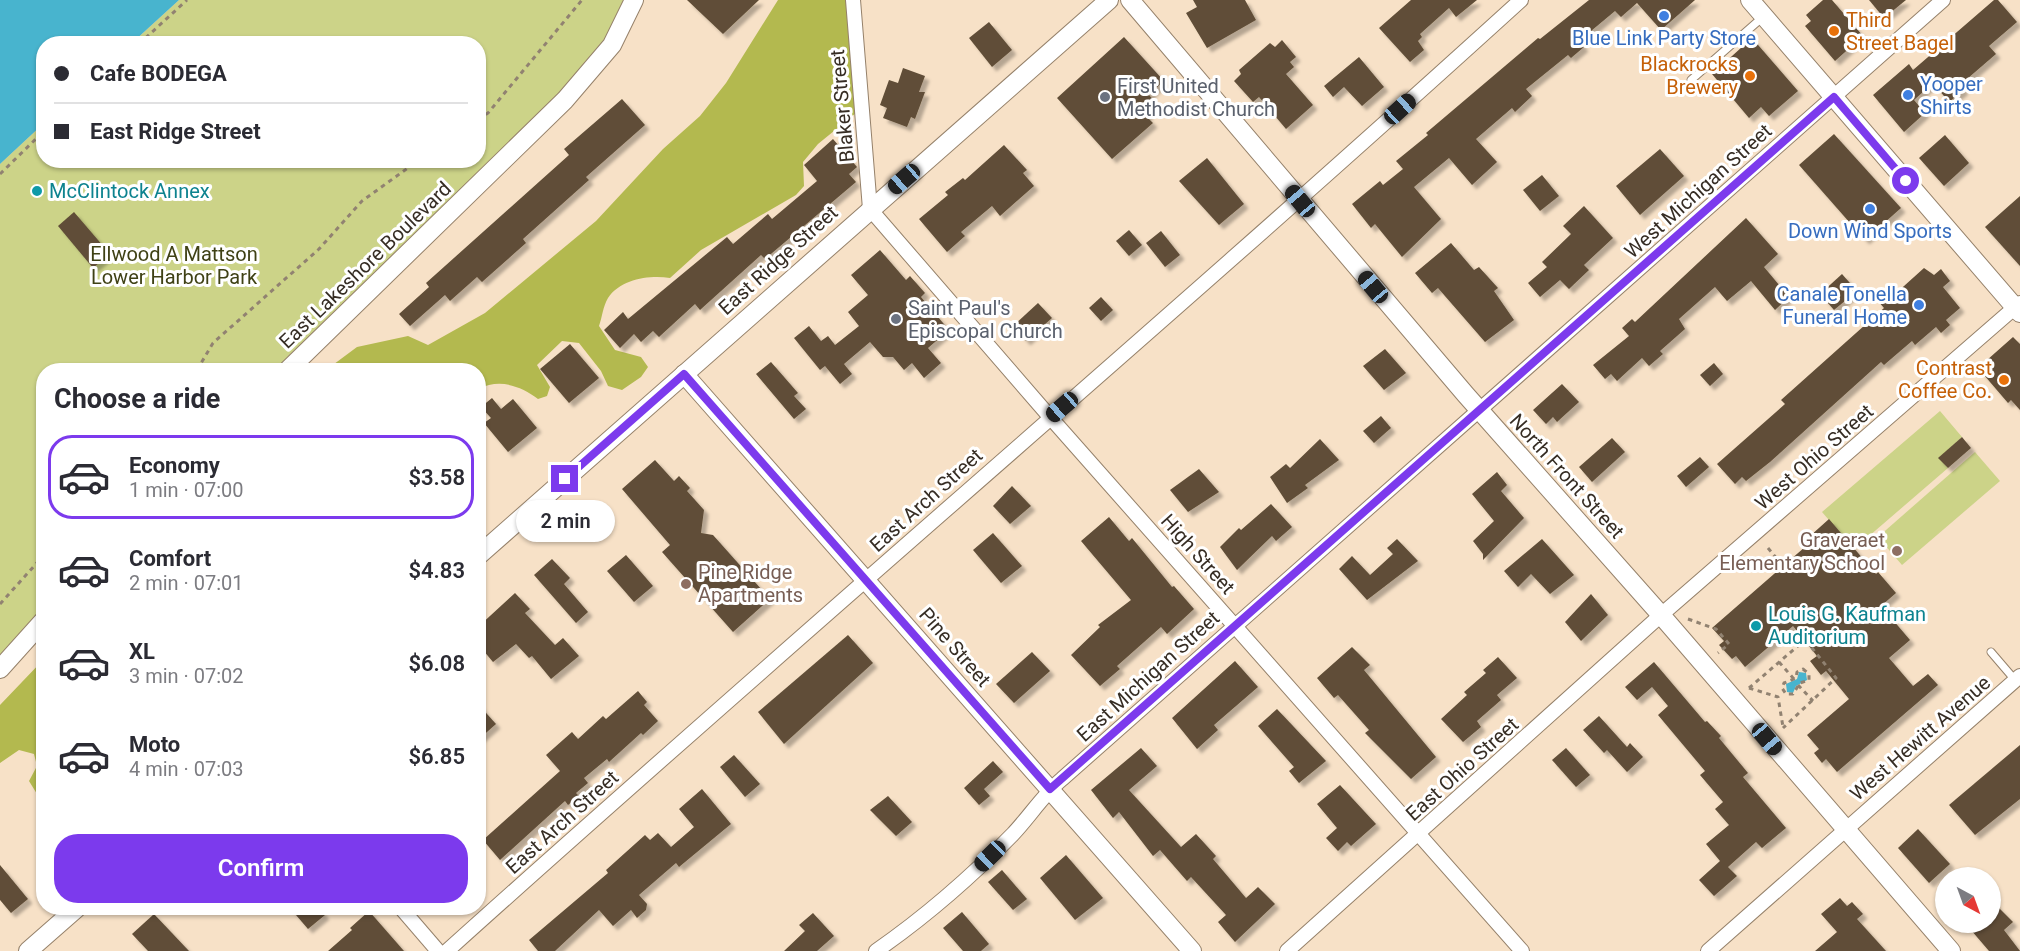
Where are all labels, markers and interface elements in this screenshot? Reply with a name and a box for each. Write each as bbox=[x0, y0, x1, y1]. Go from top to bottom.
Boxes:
place label: Third Street Bagel bbox=[1846, 8, 1954, 55]
marker: Blue Link Party Store bbox=[1657, 9, 1671, 23]
marker: Third Street Bagel bbox=[1827, 24, 1841, 38]
place label: Blue Link Party Store bbox=[1572, 26, 1756, 50]
street label: Blaker Street bbox=[825, 49, 859, 163]
place label: Blackrocks Brewery bbox=[1640, 52, 1739, 99]
text: Cafe BODEGA bbox=[90, 61, 227, 86]
marker: Blackrocks Brewery bbox=[1743, 69, 1757, 83]
place label: Yooper Shirts bbox=[1920, 72, 1983, 119]
place label: First United Methodist Church bbox=[1117, 74, 1275, 121]
marker: Yooper Shirts bbox=[1901, 88, 1915, 102]
marker: First United Methodist Church bbox=[1098, 90, 1112, 104]
car bbox=[1381, 90, 1419, 128]
text: East Ridge Street bbox=[90, 119, 261, 144]
street label: West Michigan Street bbox=[1620, 119, 1776, 263]
car bbox=[885, 160, 923, 198]
route start bbox=[1892, 167, 1919, 194]
street label: East Lakeshore Boulevard bbox=[274, 177, 456, 353]
place label: McClintock Annex bbox=[49, 179, 210, 203]
car bbox=[1282, 181, 1318, 221]
marker: McClintock Annex bbox=[30, 184, 44, 198]
street label: East Ridge Street bbox=[713, 200, 843, 320]
marker: Down Wind Sports bbox=[1863, 202, 1877, 216]
place label: Down Wind Sports bbox=[1788, 219, 1952, 243]
park label: Ellwood A Mattson Lower Harbor Park bbox=[90, 242, 258, 289]
car bbox=[1355, 267, 1391, 307]
place label: Canale Tonella Funeral Home bbox=[1777, 282, 1907, 329]
place label: Saint Paul's Episcopal Church bbox=[908, 296, 1063, 343]
marker: Canale Tonella Funeral Home bbox=[1912, 298, 1926, 312]
marker: Saint Paul's Episcopal Church bbox=[889, 312, 903, 326]
place label: Contrast Coffee Co. bbox=[1898, 356, 1992, 403]
marker: Contrast Coffee Co. bbox=[1997, 373, 2011, 387]
text: Choose a ride bbox=[54, 383, 220, 415]
car bbox=[1043, 388, 1081, 426]
street label: West Ohio Street bbox=[1750, 399, 1878, 515]
street label: North Front Street bbox=[1505, 409, 1629, 543]
street label: East Arch Street bbox=[865, 443, 987, 557]
icon: car bbox=[57, 450, 111, 504]
text: Economy bbox=[129, 453, 220, 478]
text: $3.58 bbox=[408, 465, 465, 490]
route end bbox=[551, 465, 578, 492]
text: 1 min · 07:00 bbox=[129, 478, 244, 502]
callout: 2 min bbox=[516, 500, 614, 542]
text: 2 min bbox=[540, 509, 591, 533]
street label: High Street bbox=[1156, 509, 1240, 599]
place label: Graveraet Elementary School bbox=[1719, 528, 1885, 575]
icon: car bbox=[57, 543, 111, 597]
marker: Graveraet Elementary School bbox=[1890, 544, 1904, 558]
text: Comfort bbox=[129, 546, 211, 571]
text: $4.83 bbox=[408, 558, 465, 583]
place label: Pine Ridge Apartments bbox=[698, 560, 803, 607]
text: 2 min · 07:01 bbox=[129, 571, 244, 595]
marker: Pine Ridge Apartments bbox=[679, 577, 693, 591]
place label: Louis G. Kaufman Auditorium bbox=[1768, 602, 1926, 649]
street label: Pine Street bbox=[914, 603, 996, 691]
street label: East Michigan Street bbox=[1072, 606, 1224, 746]
marker: Louis G. Kaufman Auditorium bbox=[1749, 619, 1763, 633]
icon: car bbox=[57, 636, 111, 690]
text: XL bbox=[129, 639, 155, 664]
text: $6.08 bbox=[408, 651, 465, 676]
text: 3 min · 07:02 bbox=[129, 664, 244, 688]
street label: West Hewitt Avenue bbox=[1845, 671, 1995, 805]
street label: East Ohio Street bbox=[1401, 712, 1523, 826]
car bbox=[1749, 719, 1785, 759]
icon: car bbox=[57, 729, 111, 783]
text: Moto bbox=[129, 732, 180, 757]
text: $6.85 bbox=[408, 744, 465, 769]
text: 4 min · 07:03 bbox=[129, 757, 244, 781]
street label: East Arch Street bbox=[501, 765, 623, 879]
button: Confirm bbox=[54, 834, 468, 903]
car bbox=[971, 837, 1009, 875]
north arrow bbox=[1935, 867, 2001, 933]
map controls bbox=[1935, 867, 2001, 933]

